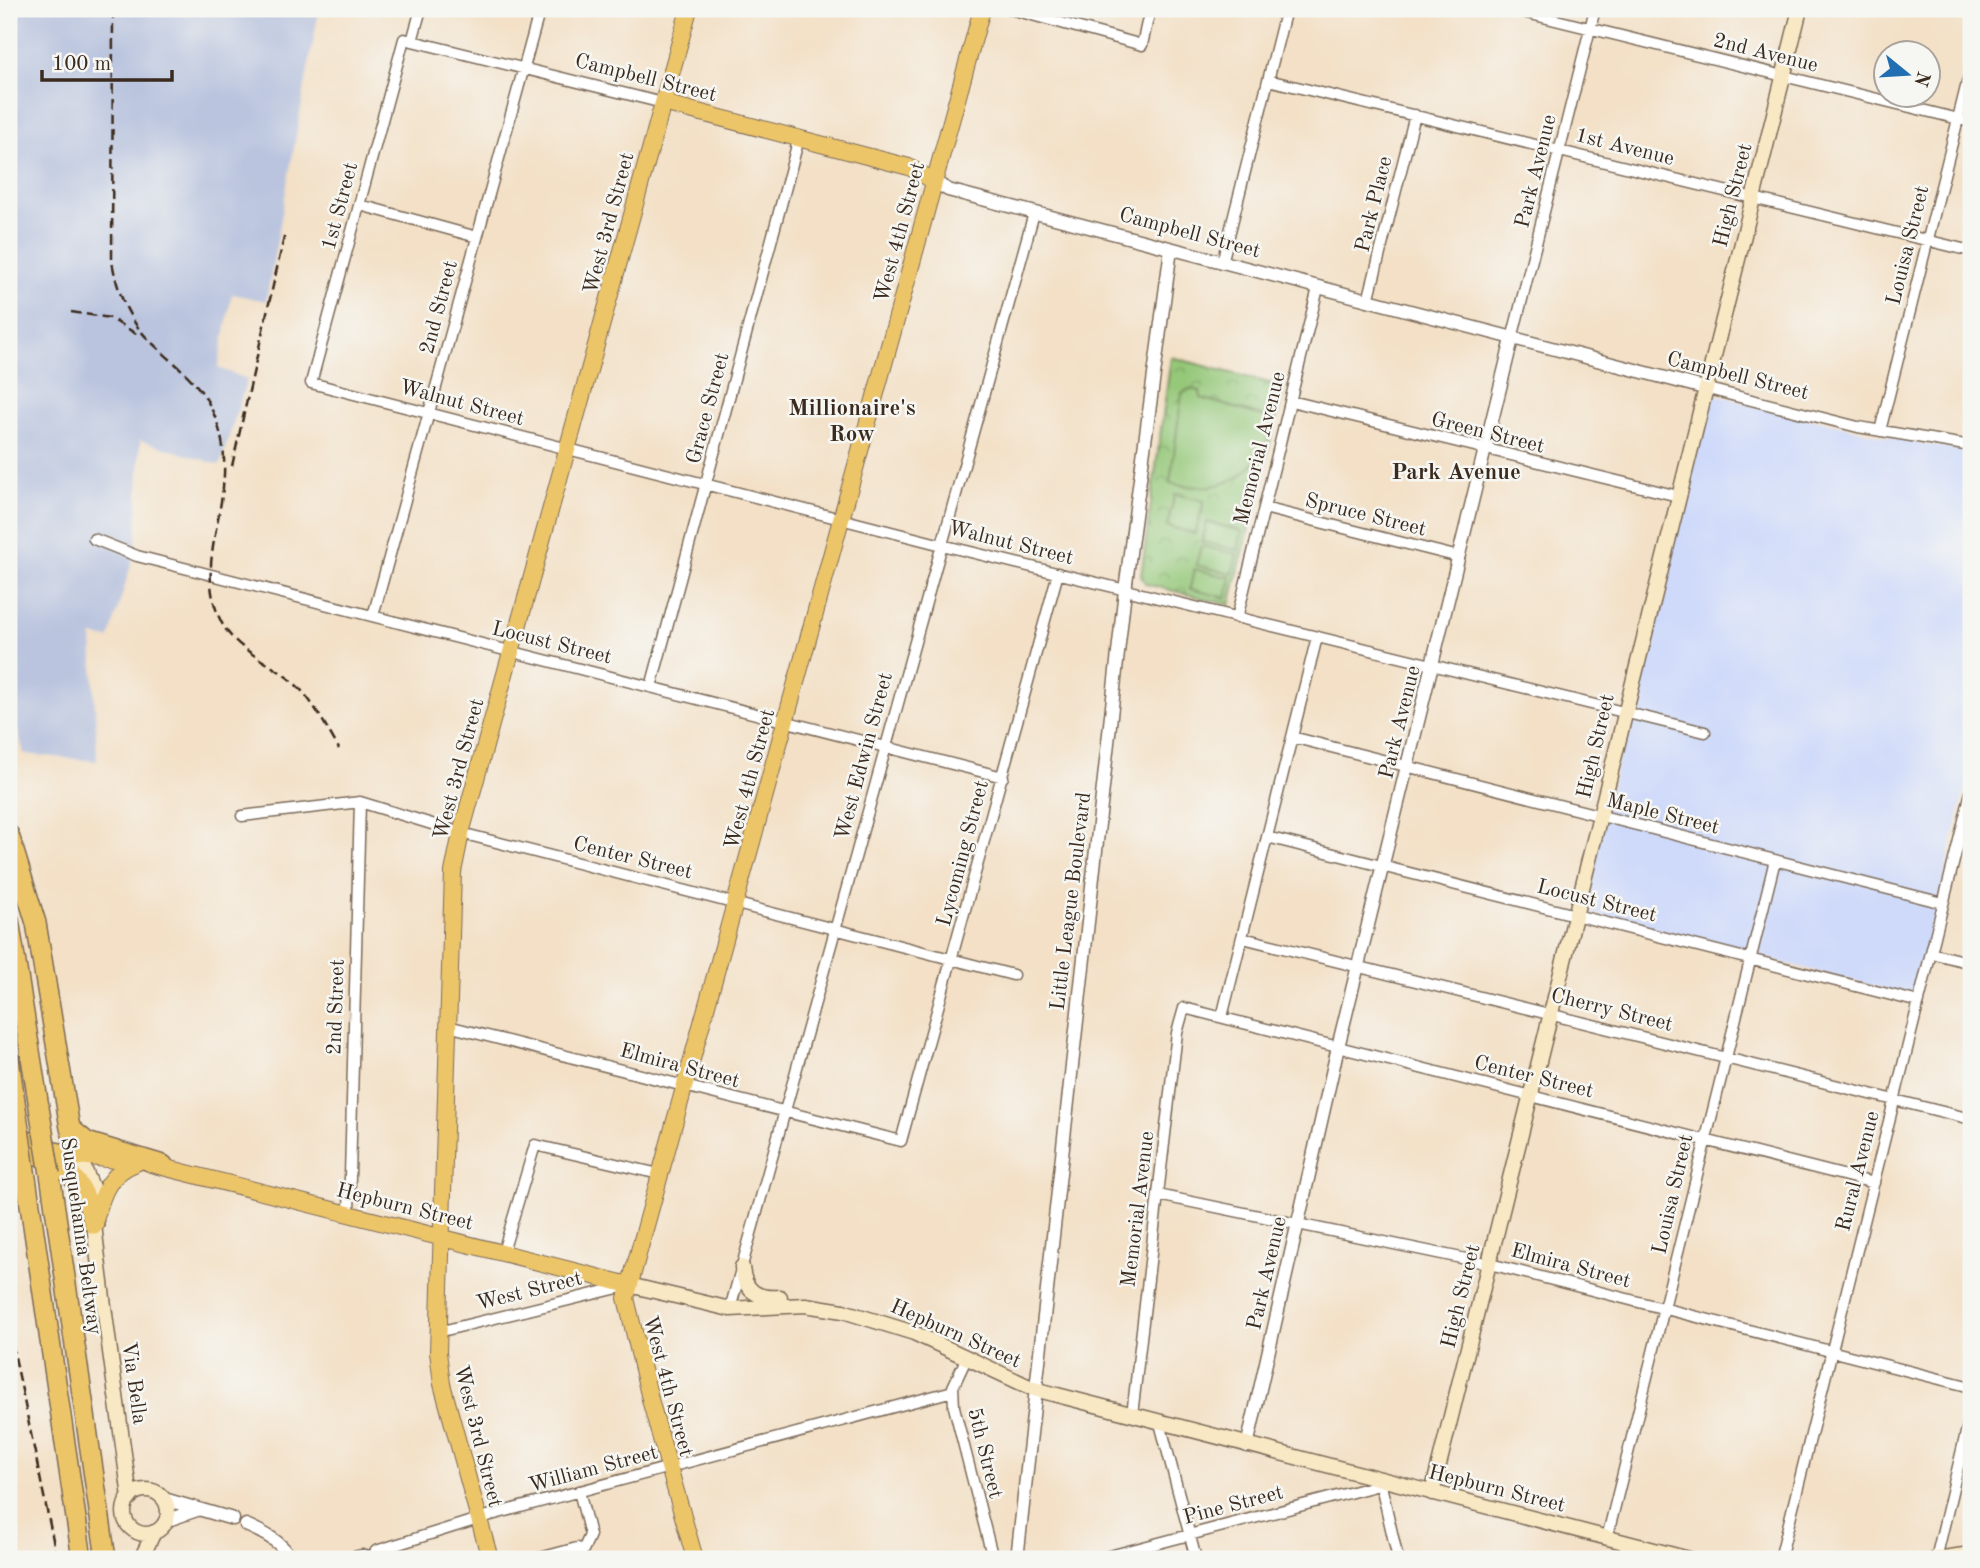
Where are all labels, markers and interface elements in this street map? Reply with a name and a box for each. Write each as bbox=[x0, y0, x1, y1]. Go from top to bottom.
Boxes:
street label: 2nd Avenue bbox=[1711, 30, 1820, 77]
scale bar bbox=[42, 38, 172, 82]
north arrow bbox=[1871, 38, 1941, 108]
street label: Campbell Street bbox=[573, 51, 719, 106]
text: 100 m bbox=[52, 54, 111, 75]
text: N bbox=[1909, 69, 1932, 89]
street label: Park Avenue bbox=[1512, 113, 1561, 230]
street label: 1st Avenue bbox=[1573, 125, 1676, 170]
street label: High Street bbox=[1710, 141, 1757, 250]
street label: West 3rd Street bbox=[580, 150, 638, 296]
street label: Park Place bbox=[1352, 154, 1397, 255]
street label: 1st Street bbox=[319, 160, 362, 253]
street label: West 4th Street bbox=[872, 160, 929, 305]
street label: Louisa Street bbox=[1883, 183, 1933, 307]
street label: Campbell Street bbox=[1117, 205, 1262, 262]
street label: 2nd Street bbox=[417, 258, 462, 356]
street label: Campbell Street bbox=[1665, 349, 1811, 404]
street label: Grace Street bbox=[683, 350, 733, 466]
street label: Memorial Avenue bbox=[1231, 370, 1290, 527]
street label: Walnut Street bbox=[397, 377, 526, 430]
district label: Millionaire's Row bbox=[788, 397, 916, 446]
street label: Green Street bbox=[1429, 409, 1546, 458]
district label: Park Avenue bbox=[1391, 461, 1521, 484]
street label: Spruce Street bbox=[1303, 490, 1428, 541]
street label: Walnut Street bbox=[946, 518, 1075, 569]
street label: Locust Street bbox=[489, 618, 614, 669]
street label: Park Avenue bbox=[1376, 664, 1425, 781]
street label: West Edwin Street bbox=[832, 670, 897, 843]
street label: High Street bbox=[1574, 692, 1619, 801]
street label: West 3rd Street bbox=[430, 696, 488, 842]
street label: West 4th Street bbox=[722, 707, 779, 852]
street label: Lycoming Street bbox=[934, 778, 993, 929]
street label: Maple Street bbox=[1604, 790, 1721, 839]
street label: Little League Boulevard bbox=[1048, 791, 1095, 1011]
street label: Center Street bbox=[571, 833, 694, 883]
street label: Locust Street bbox=[1534, 876, 1659, 927]
street label: 2nd Street bbox=[324, 959, 349, 1055]
street label: Cherry Street bbox=[1548, 985, 1675, 1036]
street label: Elmira Street bbox=[617, 1040, 742, 1093]
street label: Center Street bbox=[1472, 1052, 1595, 1102]
street label: Rural Avenue bbox=[1833, 1109, 1884, 1234]
street label: Memorial Avenue bbox=[1118, 1130, 1158, 1289]
street label: Louisa Street bbox=[1649, 1132, 1697, 1256]
street label: Susquehanna Beltway bbox=[56, 1136, 105, 1336]
street label: Hepburn Street bbox=[334, 1180, 475, 1235]
street label: Park Avenue bbox=[1244, 1215, 1291, 1332]
street label: Elmira Street bbox=[1508, 1240, 1633, 1293]
street label: High Street bbox=[1438, 1242, 1485, 1351]
street label: West Street bbox=[474, 1268, 584, 1315]
street label: Hepburn Street bbox=[887, 1296, 1024, 1373]
street label: West 4th Street bbox=[639, 1314, 696, 1459]
street label: Via Bella bbox=[117, 1341, 150, 1426]
street label: West 3rd Street bbox=[450, 1363, 505, 1510]
street label: 5th Street bbox=[963, 1406, 1006, 1501]
street label: William Street bbox=[527, 1442, 660, 1497]
street label: Hepburn Street bbox=[1426, 1462, 1567, 1517]
street label: Pine Street bbox=[1181, 1482, 1286, 1529]

